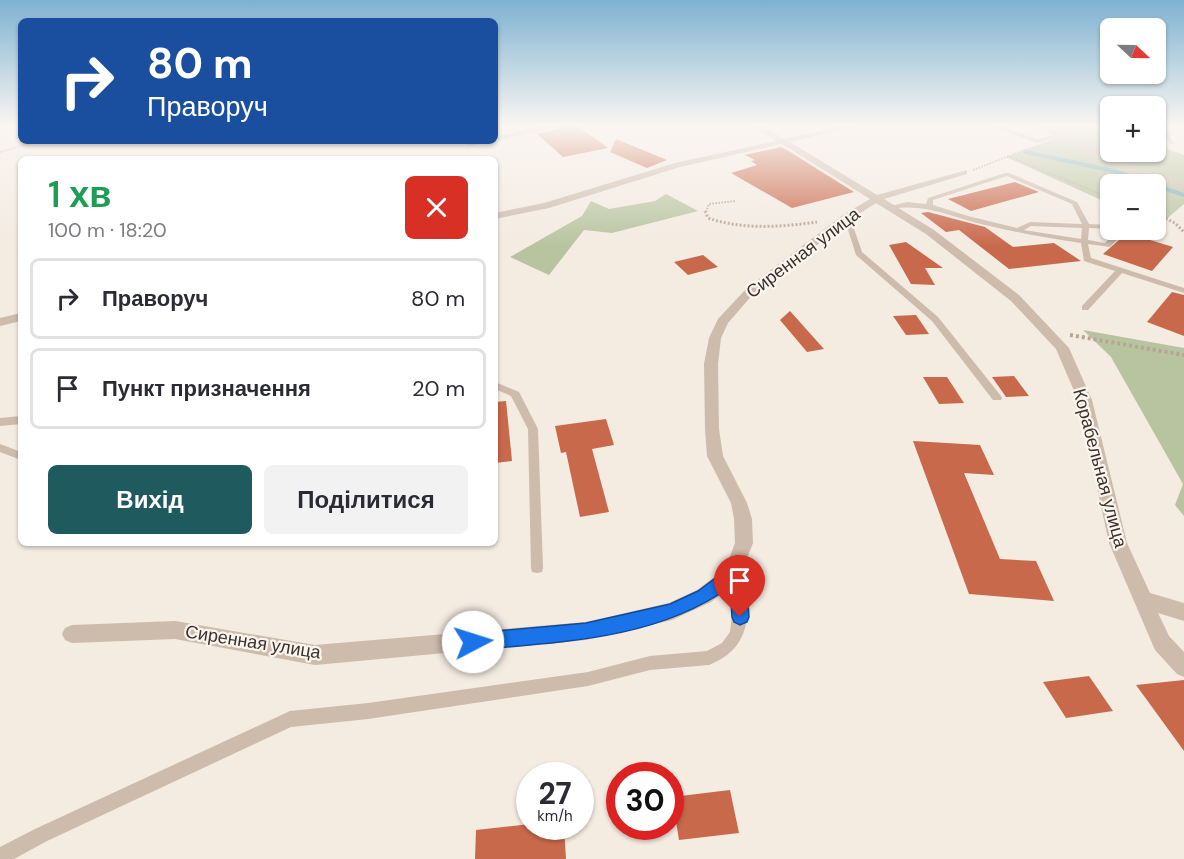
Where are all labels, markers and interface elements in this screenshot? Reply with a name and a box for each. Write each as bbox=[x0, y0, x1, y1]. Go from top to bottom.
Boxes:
north arrow bbox=[1100, 18, 1166, 84]
map controls bbox=[1100, 18, 1166, 240]
text: 80 m bbox=[147, 36, 253, 91]
icon: right bbox=[48, 42, 126, 120]
text: Праворуч bbox=[147, 89, 268, 124]
button: + bbox=[1100, 96, 1166, 162]
text: 1 хв bbox=[48, 171, 111, 218]
button: − bbox=[1100, 174, 1166, 240]
button: close bbox=[405, 176, 468, 239]
street label: Сиренная улица bbox=[741, 202, 866, 304]
text: 100 m · 18:20 bbox=[48, 217, 167, 243]
icon: right bbox=[51, 282, 84, 315]
text: Праворуч bbox=[102, 284, 208, 313]
text: 80 m bbox=[411, 284, 465, 313]
icon: arrive bbox=[51, 372, 84, 405]
text: Пункт призначення bbox=[102, 374, 311, 403]
text: 20 m bbox=[412, 374, 465, 403]
street label: Корабельная улица bbox=[1067, 386, 1133, 551]
button: Вихід bbox=[48, 465, 252, 534]
button: Поділитися bbox=[264, 465, 468, 534]
pin bbox=[714, 555, 765, 617]
icon: arrive bbox=[723, 564, 756, 597]
position arrow bbox=[441, 610, 505, 674]
street label: Сиренная улица bbox=[183, 619, 324, 665]
speed limit sign: 30 bbox=[606, 762, 684, 840]
text: 27 bbox=[538, 774, 572, 813]
text: km/h bbox=[537, 806, 573, 826]

